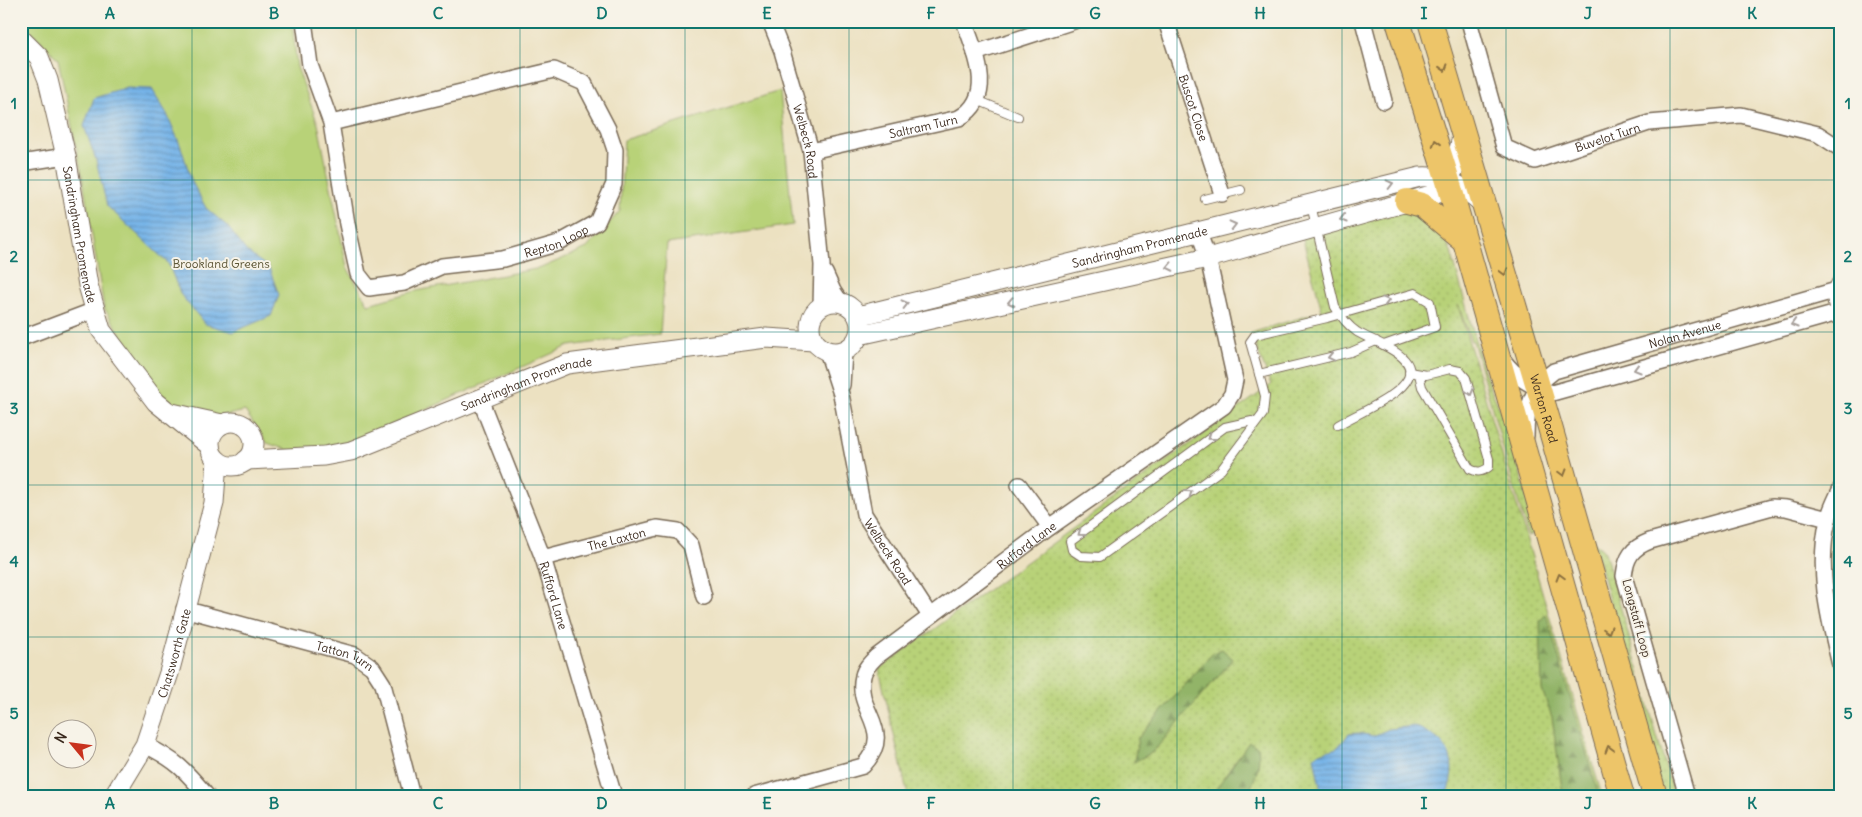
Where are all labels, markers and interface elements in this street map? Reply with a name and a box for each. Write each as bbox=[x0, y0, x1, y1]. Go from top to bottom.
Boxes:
text: A bbox=[105, 3, 115, 23]
text: B bbox=[269, 3, 280, 23]
text: C bbox=[433, 3, 444, 23]
text: D bbox=[596, 3, 608, 23]
text: E bbox=[762, 3, 772, 23]
text: F bbox=[926, 3, 936, 23]
text: G bbox=[1089, 3, 1101, 23]
text: H bbox=[1254, 3, 1266, 23]
text: I bbox=[1421, 3, 1428, 23]
text: J bbox=[1584, 3, 1593, 23]
text: K bbox=[1747, 3, 1757, 23]
one-way arrow bbox=[1438, 63, 1448, 72]
street label: Buscot Close bbox=[1176, 72, 1212, 143]
text: 1 bbox=[11, 93, 17, 113]
text: 1 bbox=[1845, 93, 1851, 113]
street label: Welbeck Road bbox=[790, 102, 821, 179]
street label: Saltram Turn bbox=[888, 111, 959, 141]
street label: Buvelot Turn bbox=[1573, 119, 1642, 155]
one-way arrow bbox=[1431, 139, 1441, 148]
street label: Sandringham Promenade bbox=[60, 165, 100, 305]
one-way arrow bbox=[1386, 180, 1394, 190]
one-way arrow bbox=[1339, 213, 1348, 224]
one-way arrow bbox=[1228, 220, 1236, 230]
street label: Repton Loop bbox=[522, 221, 591, 260]
street label: Sandringham Promenade bbox=[1070, 222, 1209, 270]
text: 2 bbox=[10, 246, 19, 266]
text: 2 bbox=[1844, 246, 1853, 266]
park label: Brookland Greens bbox=[172, 256, 270, 271]
one-way arrow bbox=[1165, 261, 1174, 272]
one-way arrow bbox=[1498, 267, 1508, 275]
one-way arrow bbox=[1006, 296, 1015, 307]
one-way arrow bbox=[1382, 296, 1391, 307]
one-way arrow bbox=[900, 299, 909, 310]
street label: Nolan Avenue bbox=[1647, 316, 1723, 351]
one-way arrow bbox=[1790, 319, 1798, 329]
one-way arrow bbox=[1326, 351, 1335, 362]
street label: Sandringham Promenade bbox=[459, 353, 593, 414]
one-way arrow bbox=[1634, 364, 1642, 374]
street label: Warton Road bbox=[1527, 372, 1562, 445]
one-way arrow bbox=[1464, 387, 1474, 396]
text: 3 bbox=[9, 398, 19, 418]
text: 3 bbox=[1843, 398, 1853, 418]
one-way arrow bbox=[1208, 431, 1217, 440]
one-way arrow bbox=[1557, 469, 1568, 478]
one-way arrow bbox=[1183, 490, 1193, 499]
street label: Welbeck Road bbox=[861, 515, 915, 587]
street label: Rufford Lane bbox=[993, 518, 1059, 572]
street label: The Laxton bbox=[586, 524, 647, 553]
one-way arrow bbox=[1078, 528, 1087, 536]
text: 4 bbox=[9, 551, 19, 571]
text: 4 bbox=[1843, 551, 1853, 571]
street label: Rufford Lane bbox=[537, 559, 571, 631]
one-way arrow bbox=[1555, 573, 1566, 582]
street label: Longstaff Loop bbox=[1619, 577, 1655, 659]
street label: Chatsworth Gate bbox=[154, 607, 193, 700]
one-way arrow bbox=[1602, 625, 1612, 633]
street label: Tatton Turn bbox=[315, 637, 377, 674]
text: 5 bbox=[9, 703, 19, 723]
text: 5 bbox=[1843, 703, 1853, 723]
north arrow bbox=[48, 720, 98, 770]
text: N bbox=[50, 729, 71, 746]
one-way arrow bbox=[1604, 745, 1614, 753]
text: A bbox=[105, 793, 115, 813]
text: B bbox=[269, 793, 280, 813]
text: C bbox=[433, 793, 444, 813]
text: D bbox=[596, 793, 608, 813]
text: E bbox=[762, 793, 772, 813]
text: F bbox=[926, 793, 936, 813]
text: G bbox=[1089, 793, 1101, 813]
text: H bbox=[1254, 793, 1266, 813]
text: I bbox=[1421, 793, 1428, 813]
text: J bbox=[1584, 793, 1593, 813]
text: K bbox=[1747, 793, 1757, 813]

